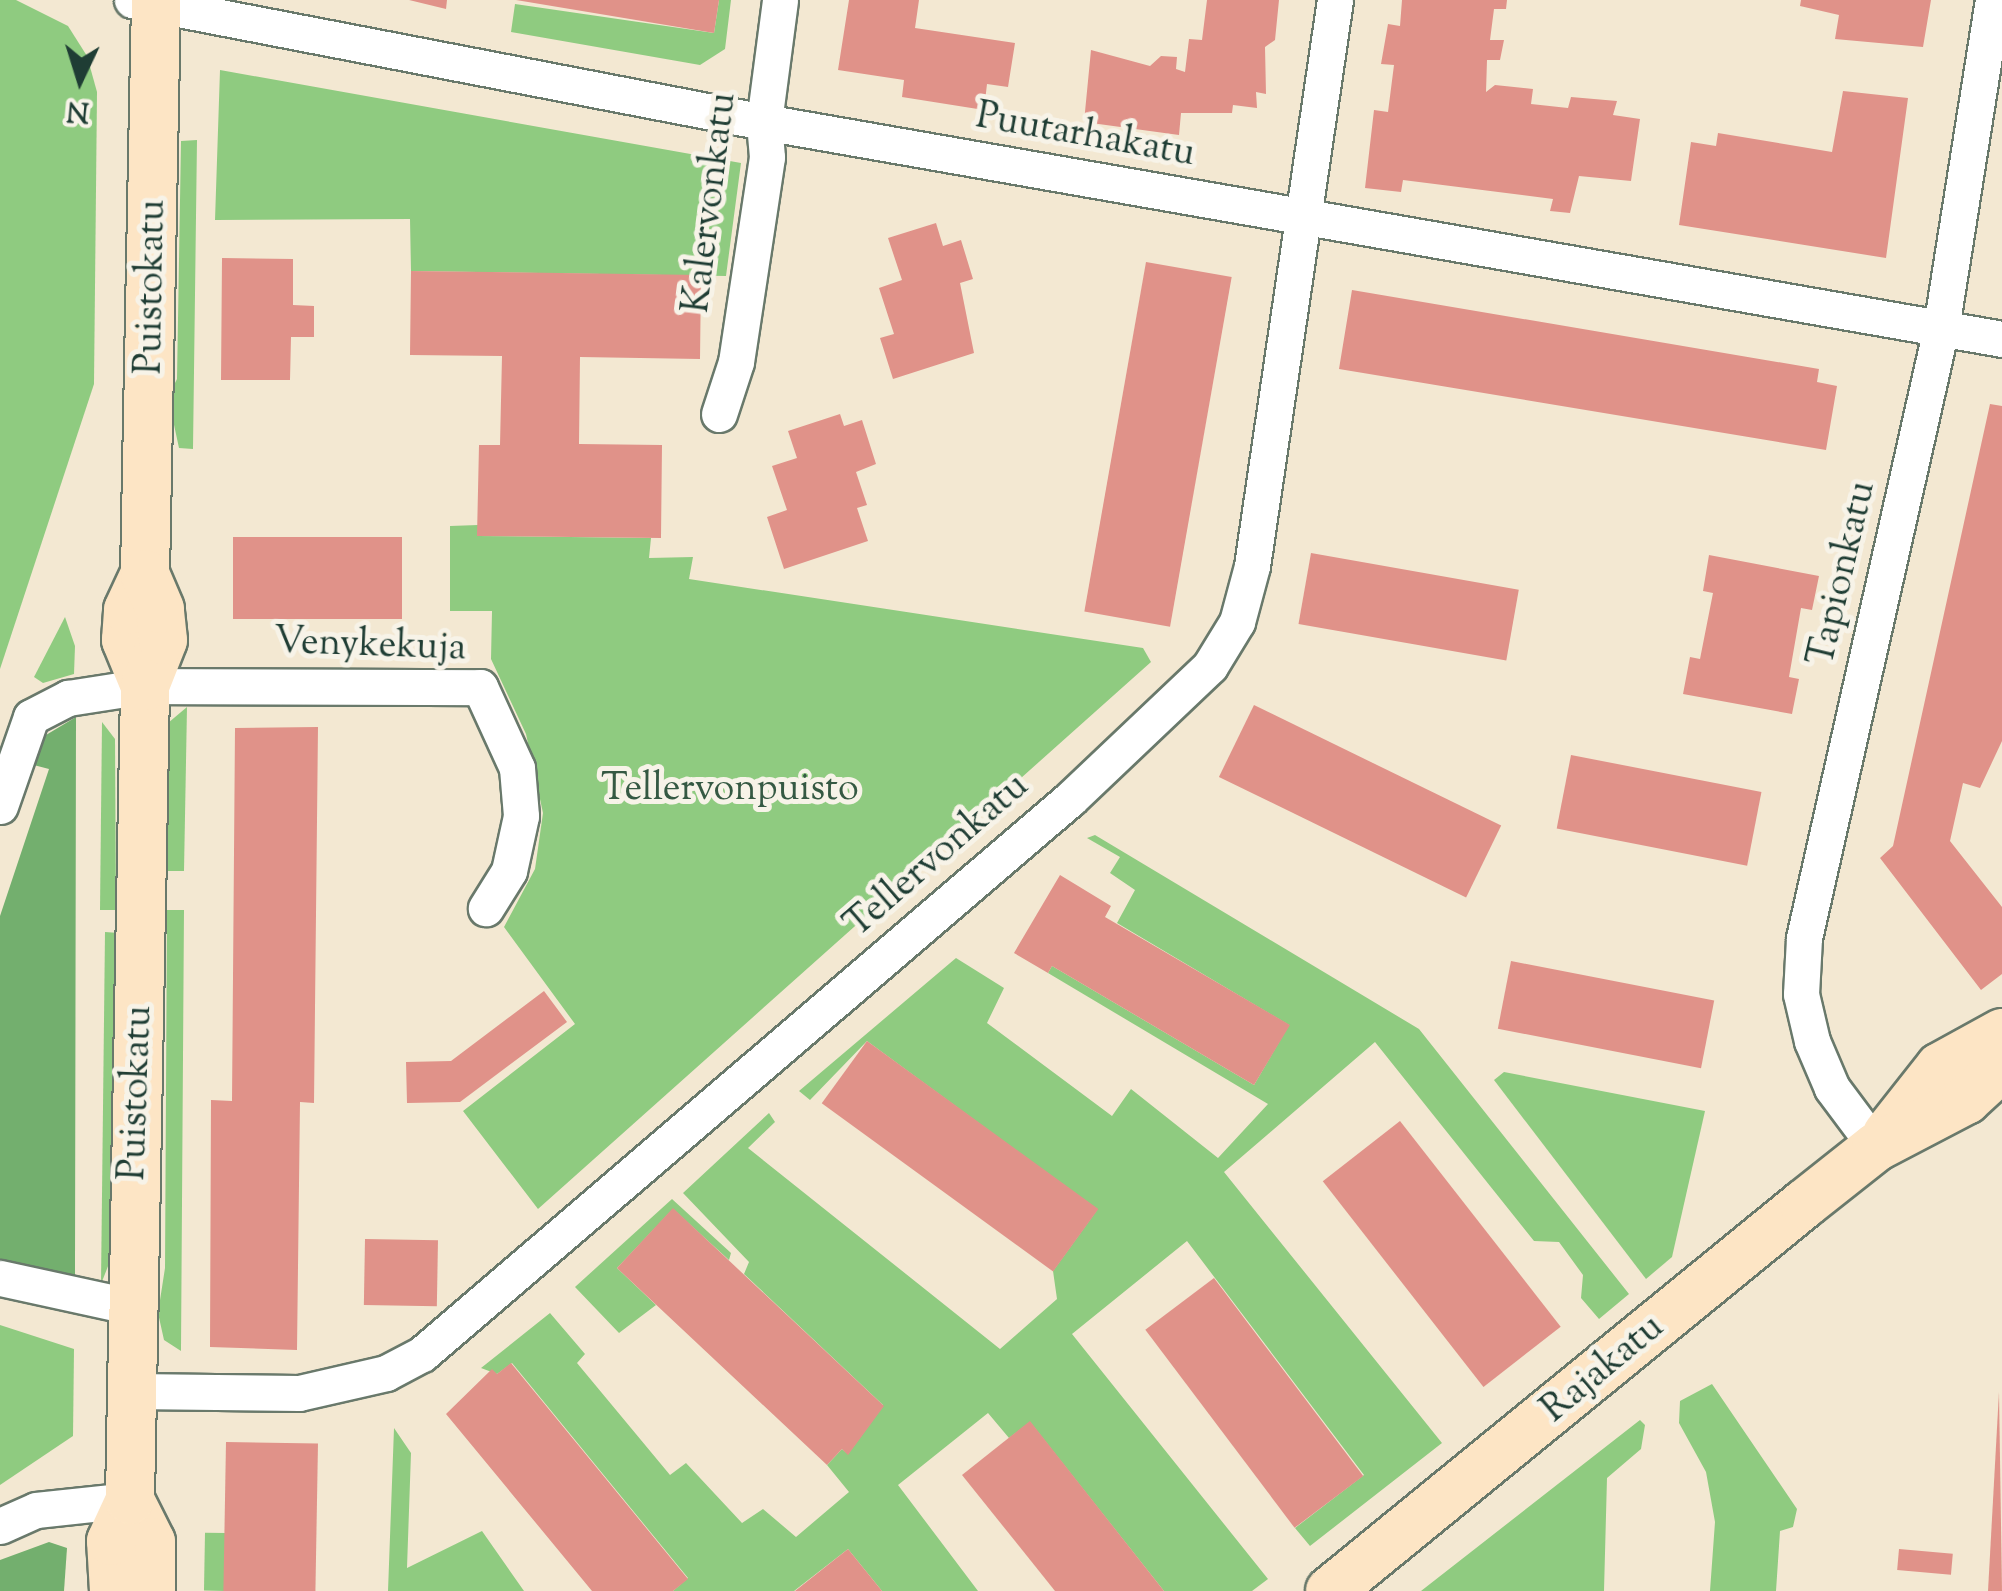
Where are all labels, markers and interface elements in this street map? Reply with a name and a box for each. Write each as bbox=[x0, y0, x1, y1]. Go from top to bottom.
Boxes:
north arrow bbox=[30, 30, 130, 130]
text: N bbox=[65, 89, 90, 131]
street label: Kalervonkatu bbox=[676, 90, 748, 316]
street label: Puutarhakatu bbox=[972, 95, 1198, 179]
street label: Puistokatu bbox=[129, 199, 177, 375]
street label: Tapionkatu bbox=[1801, 477, 1887, 671]
street label: Venykekuja bbox=[273, 621, 467, 673]
street label: Tellervonkatu bbox=[837, 765, 1039, 949]
park label: Tellervonpuisto bbox=[601, 768, 859, 814]
street label: Puistokatu bbox=[112, 1005, 164, 1181]
street label: Rajakatu bbox=[1534, 1306, 1674, 1434]

